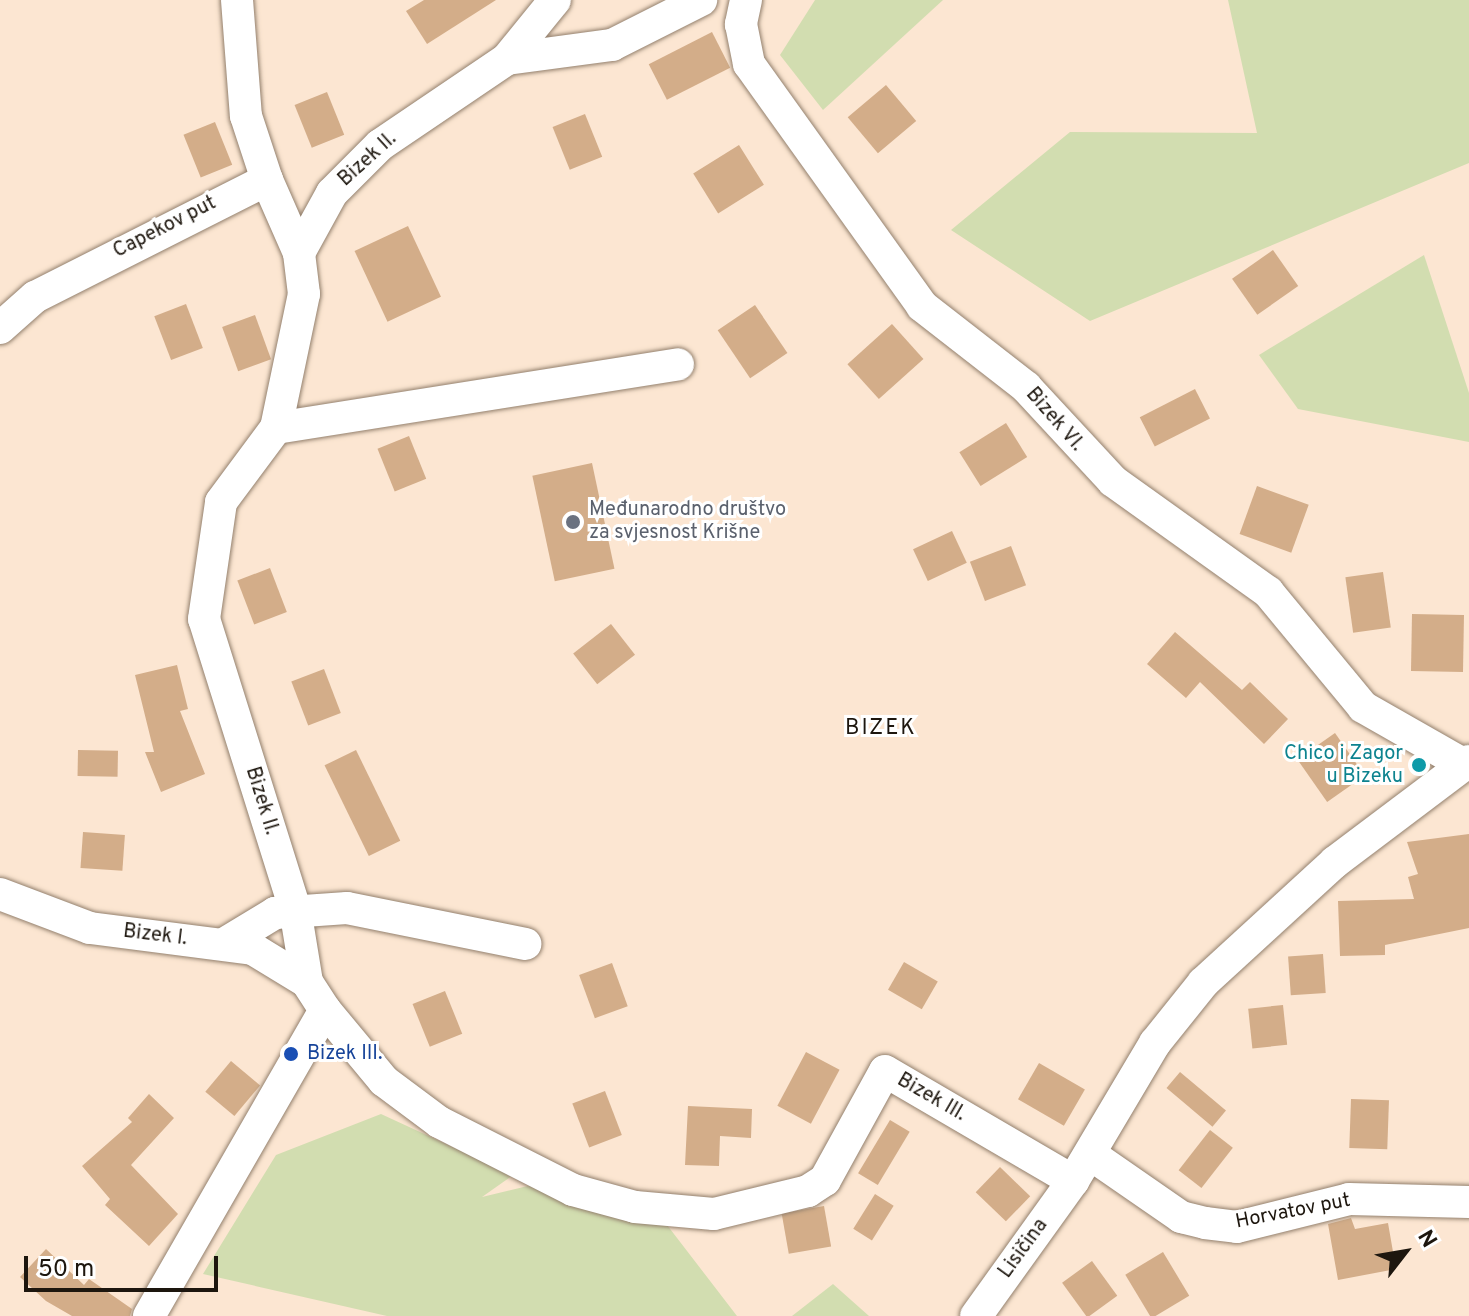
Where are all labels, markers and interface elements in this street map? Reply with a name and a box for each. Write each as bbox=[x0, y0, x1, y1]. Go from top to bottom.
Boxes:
street label: Bizek II. bbox=[334, 128, 402, 192]
street label: Capekov put bbox=[110, 192, 220, 264]
street label: Bizek VI. bbox=[1020, 383, 1088, 457]
place label: Međunarodno društvo za svjesnost Krišne bbox=[589, 498, 786, 545]
marker: Međunarodno društvo za svjesnost Krišne bbox=[564, 513, 582, 531]
district label: BIZEK bbox=[845, 716, 917, 742]
place label: Chico i Zagor u Bizeku bbox=[1284, 742, 1403, 789]
marker: Chico i Zagor u Bizeku bbox=[1410, 756, 1428, 774]
street label: Bizek II. bbox=[239, 764, 283, 838]
street label: Bizek I. bbox=[122, 920, 188, 952]
place label: Bizek III. bbox=[307, 1042, 382, 1066]
marker: Bizek III. bbox=[282, 1045, 300, 1063]
street label: Bizek III. bbox=[892, 1069, 970, 1127]
street label: Horvatov put bbox=[1233, 1189, 1353, 1235]
north arrow bbox=[1365, 1212, 1445, 1292]
street label: Lisičina bbox=[994, 1215, 1054, 1283]
text: N bbox=[1410, 1226, 1442, 1253]
scale bar bbox=[28, 1240, 222, 1290]
text: 50 m bbox=[38, 1255, 94, 1285]

